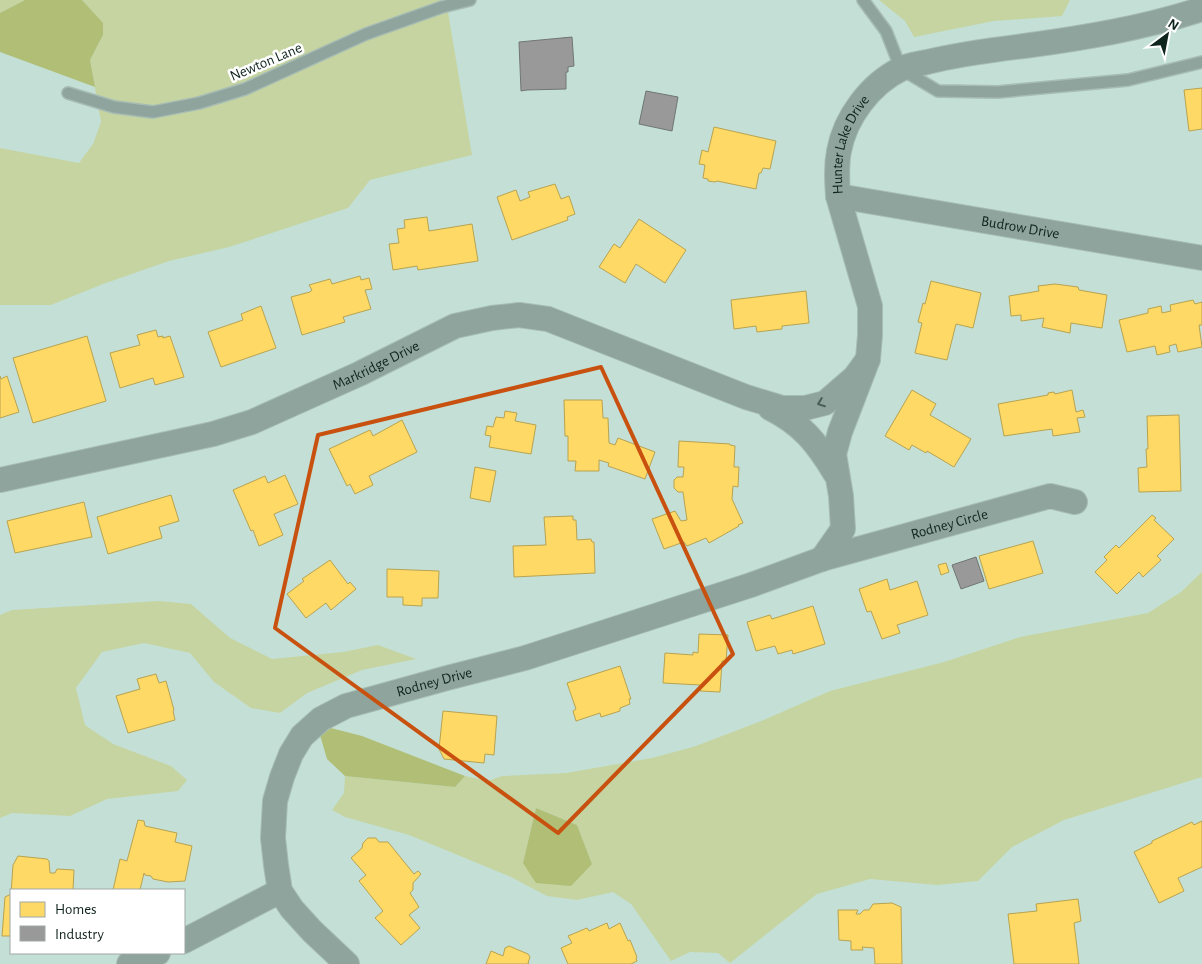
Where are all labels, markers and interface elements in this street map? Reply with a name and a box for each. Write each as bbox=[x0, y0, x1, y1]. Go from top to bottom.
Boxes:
north arrow bbox=[1142, 10, 1192, 60]
text: N bbox=[1166, 16, 1181, 33]
street label: Newton Lane bbox=[228, 40, 304, 84]
street label: Hunter Lake Drive bbox=[829, 92, 872, 195]
street label: Budrow Drive bbox=[980, 213, 1061, 241]
street label: Markridge Drive bbox=[330, 338, 422, 392]
one-way arrow bbox=[817, 397, 825, 407]
street label: Rodney Circle bbox=[909, 506, 990, 542]
street label: Rodney Drive bbox=[395, 664, 474, 699]
legend bbox=[10, 889, 185, 954]
text: Homes bbox=[55, 902, 97, 917]
text: Industry bbox=[55, 927, 104, 942]

